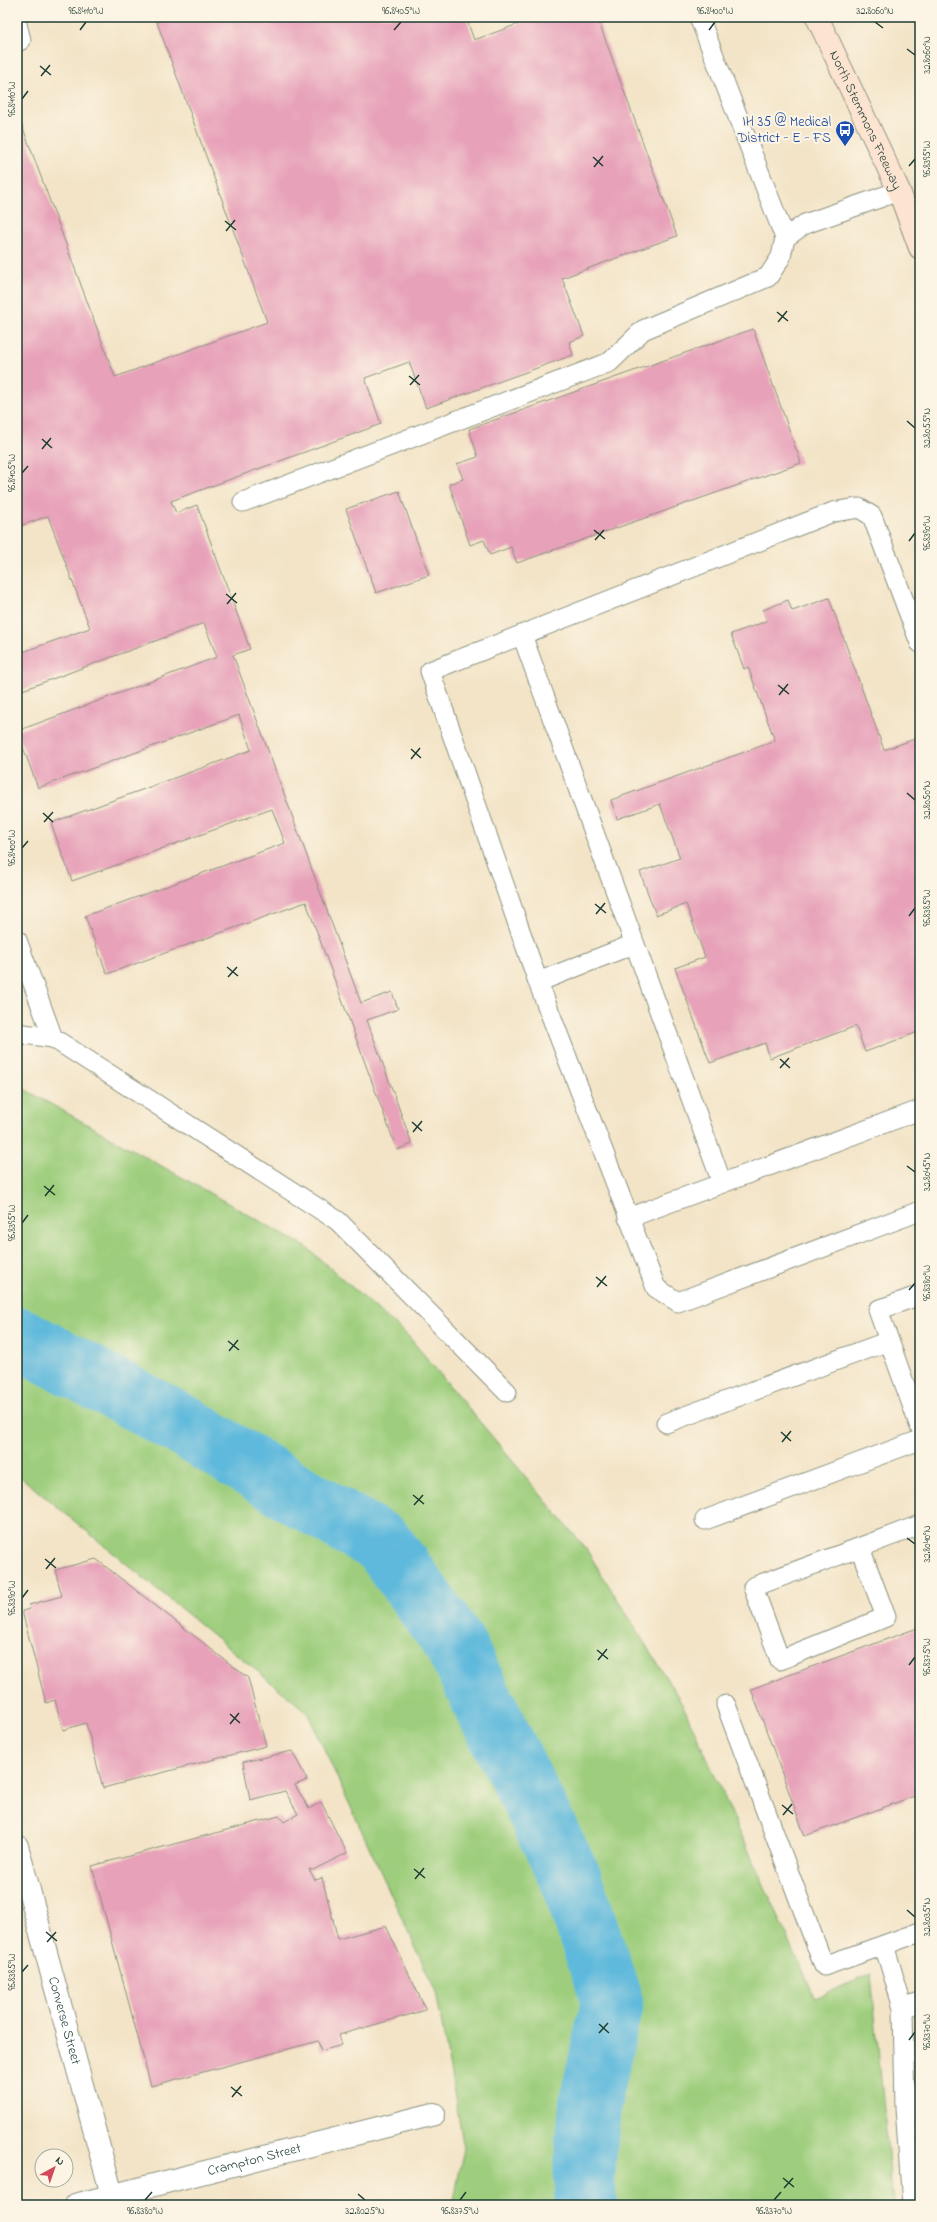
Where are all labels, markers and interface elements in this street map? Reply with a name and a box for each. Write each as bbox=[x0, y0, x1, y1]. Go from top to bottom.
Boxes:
text: 96.8410°W bbox=[68, 4, 104, 19]
text: 96.8405°W bbox=[382, 4, 420, 19]
text: 96.8400°W bbox=[697, 4, 733, 19]
text: 32.8060°N bbox=[856, 4, 894, 19]
text: 32.8060°N bbox=[920, 36, 935, 74]
street label: North Stemmons Freeway bbox=[824, 47, 908, 194]
text: 96.8410°W bbox=[5, 81, 20, 117]
place label: IH 35 @ Medical District - E - FS bbox=[737, 112, 831, 149]
bus stop icon: IH 35 @ Medical District - E - FS bbox=[834, 119, 856, 147]
text: 96.8395°W bbox=[920, 141, 935, 177]
text: 32.8055°N bbox=[920, 408, 935, 448]
text: 96.8405°W bbox=[5, 454, 20, 492]
text: 96.8390°W bbox=[920, 515, 935, 551]
text: 32.8050°N bbox=[920, 780, 935, 819]
text: 96.8400°W bbox=[5, 830, 20, 866]
text: 96.8385°W bbox=[920, 889, 935, 927]
text: 32.8045°N bbox=[920, 1153, 935, 1191]
text: 96.8395°W bbox=[5, 1205, 20, 1241]
text: 96.8380°W bbox=[920, 1265, 935, 1301]
text: 32.8040°N bbox=[920, 1525, 935, 1563]
text: 96.8390°W bbox=[5, 1580, 20, 1616]
text: 96.8375°W bbox=[920, 1638, 935, 1676]
text: 32.8035°N bbox=[920, 1898, 935, 1936]
text: 96.8385°W bbox=[5, 1953, 20, 1991]
street label: Converse Street bbox=[43, 1974, 87, 2067]
text: 96.8370°W bbox=[920, 2014, 935, 2050]
street label: Crampton Street bbox=[205, 2138, 304, 2181]
north arrow bbox=[34, 2148, 74, 2188]
text: N bbox=[52, 2153, 68, 2170]
text: 96.8380°W bbox=[127, 2204, 163, 2219]
text: 32.8025°N bbox=[345, 2204, 385, 2219]
text: 96.8375°W bbox=[441, 2204, 479, 2219]
text: 96.8370°W bbox=[756, 2204, 792, 2219]

